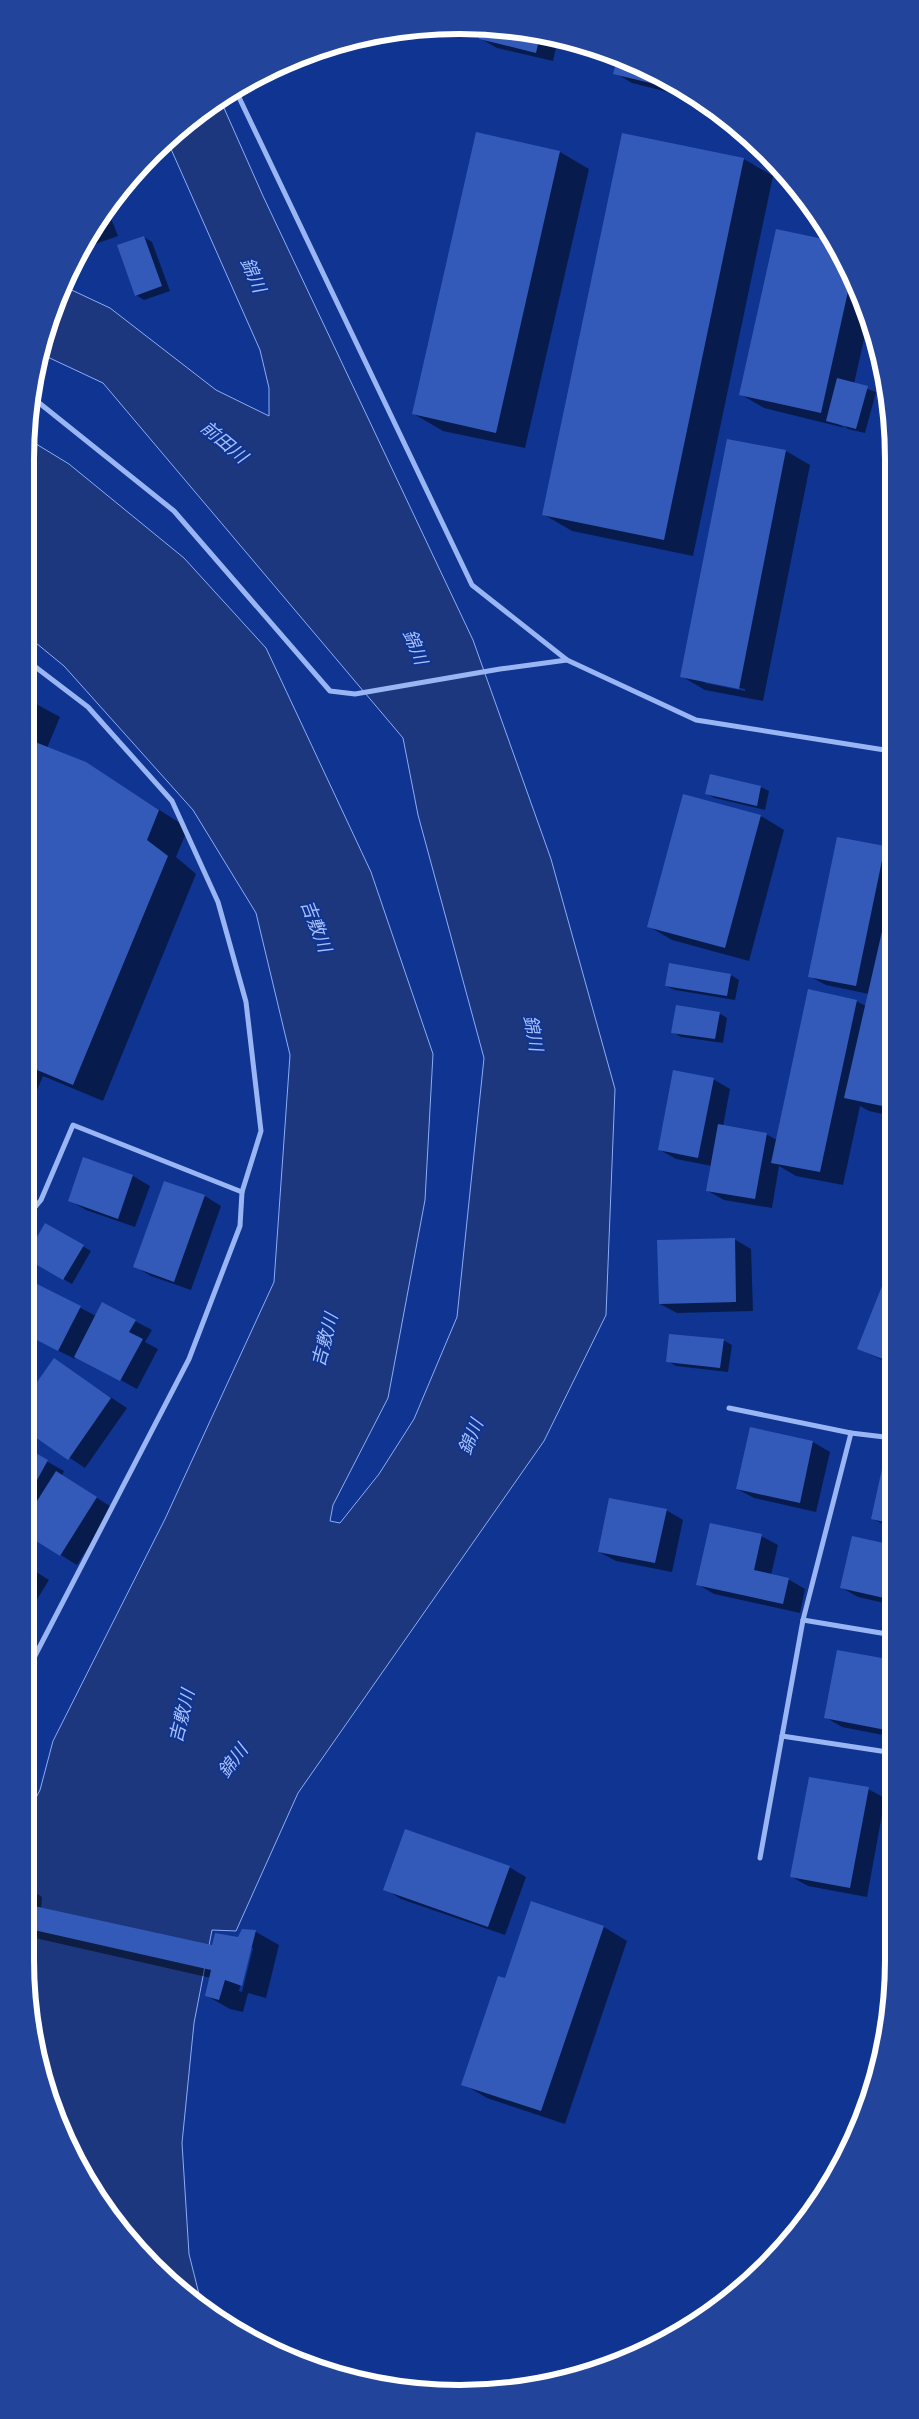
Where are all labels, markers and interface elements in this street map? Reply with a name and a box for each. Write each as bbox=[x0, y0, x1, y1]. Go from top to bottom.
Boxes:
water label: 錦川 bbox=[236, 254, 271, 298]
water label: 前田川 bbox=[196, 416, 253, 469]
water label: 錦川 bbox=[398, 626, 433, 670]
water label: 吉敷川 bbox=[296, 897, 337, 957]
water label: 錦川 bbox=[519, 1013, 548, 1055]
water label: 吉敷川 bbox=[307, 1309, 343, 1369]
water label: 錦川 bbox=[454, 1414, 489, 1458]
water label: 吉敷川 bbox=[165, 1685, 200, 1745]
water label: 錦川 bbox=[213, 1738, 254, 1782]

